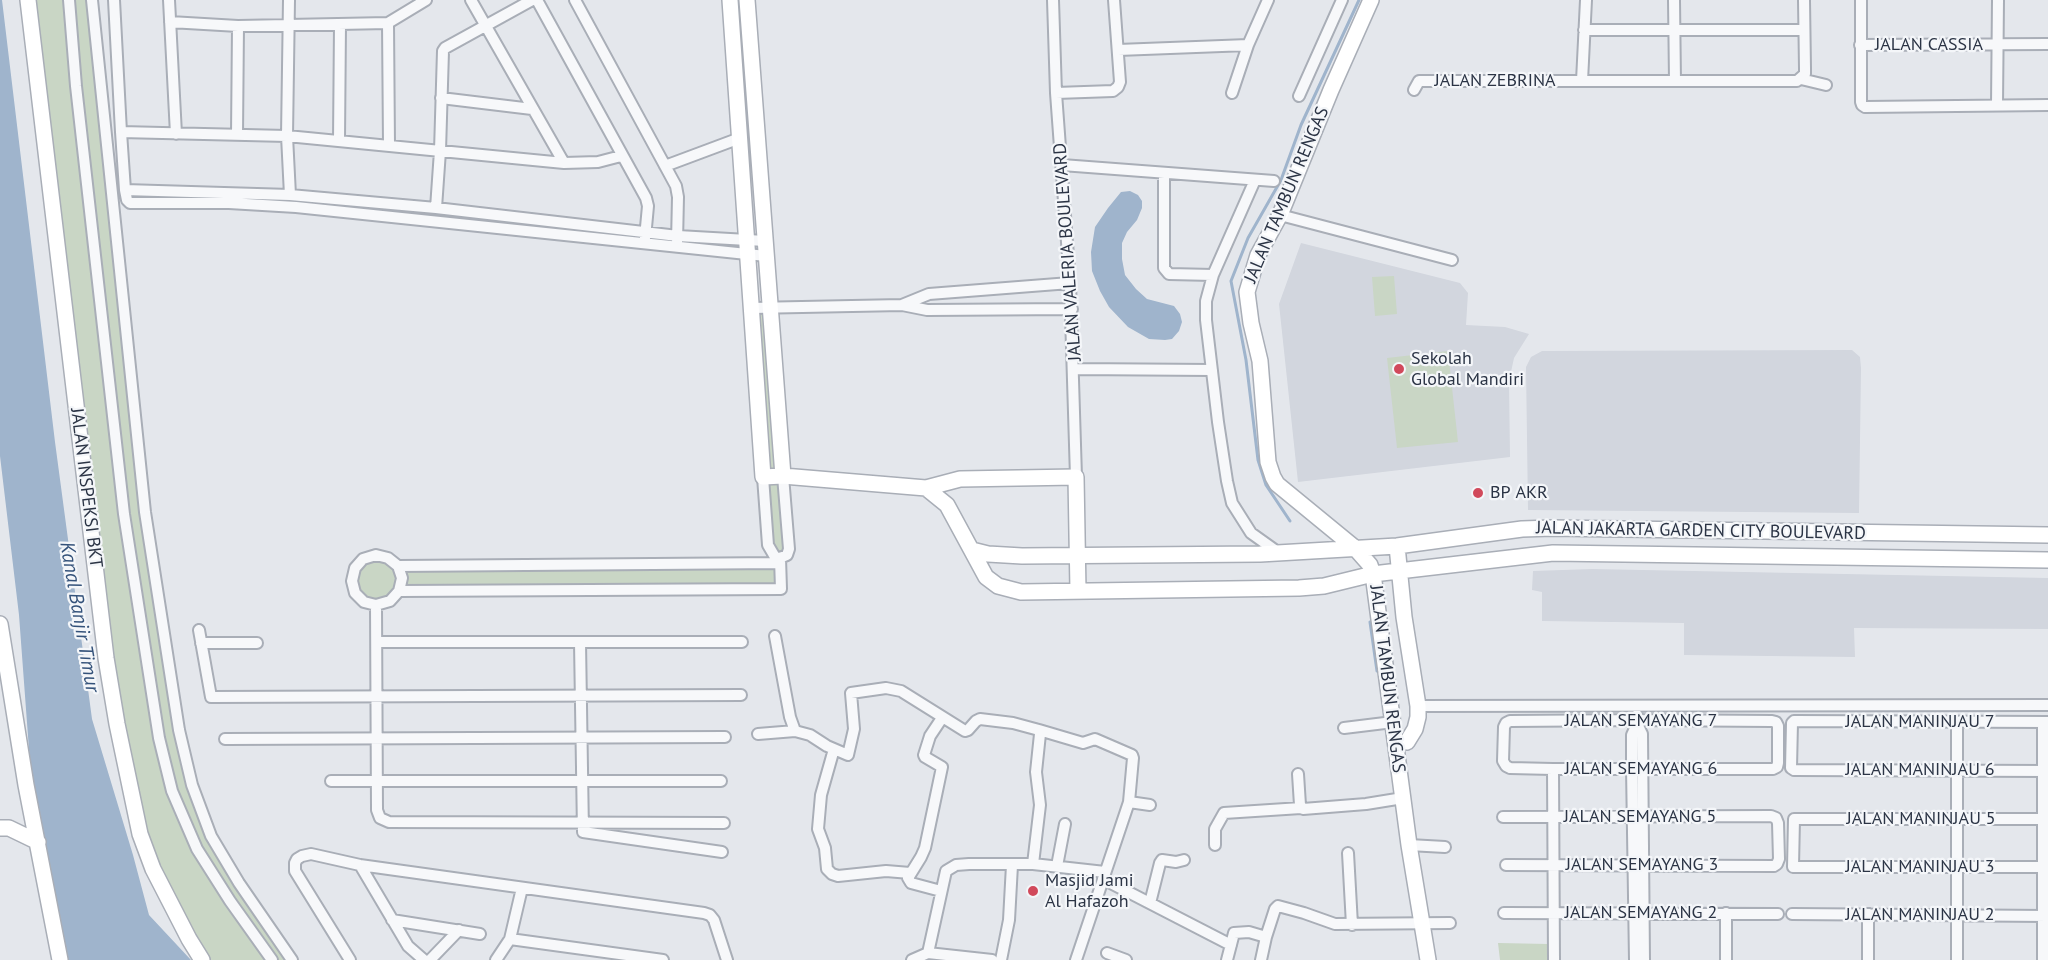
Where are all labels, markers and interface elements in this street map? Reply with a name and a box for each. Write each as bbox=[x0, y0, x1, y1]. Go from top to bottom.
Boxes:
street label: JALAN CASSIA bbox=[1875, 34, 1983, 56]
street label: JALAN ZEBRINA bbox=[1434, 70, 1556, 92]
street label: JALAN TAMBUN RENGAS bbox=[1240, 104, 1334, 286]
street label: JALAN VALERIA BOULEVARD bbox=[1050, 142, 1086, 362]
place label: Sekolah Global Mandiri bbox=[1411, 348, 1524, 391]
marker: Sekolah Global Mandiri bbox=[1392, 362, 1406, 376]
street label: JALAN INSPEKSI BKT bbox=[65, 407, 107, 569]
place label: BP AKR bbox=[1490, 482, 1548, 504]
marker: BP AKR bbox=[1471, 486, 1485, 500]
street label: JALAN JAKARTA GARDEN CITY BOULEVARD bbox=[1536, 517, 1866, 545]
water label: Kanal Banjir Timur bbox=[54, 540, 104, 694]
street label: JALAN TAMBUN RENGAS bbox=[1365, 584, 1409, 774]
street label: JALAN SEMAYANG 7 bbox=[1565, 710, 1717, 732]
street label: JALAN MANINJAU 7 bbox=[1846, 711, 1994, 733]
street label: JALAN SEMAYANG 6 bbox=[1565, 758, 1717, 780]
street label: JALAN MANINJAU 6 bbox=[1846, 759, 1994, 781]
street label: JALAN SEMAYANG 5 bbox=[1564, 806, 1716, 828]
street label: JALAN MANINJAU 5 bbox=[1847, 808, 1995, 830]
street label: JALAN SEMAYANG 3 bbox=[1566, 854, 1718, 876]
street label: JALAN MANINJAU 3 bbox=[1846, 856, 1994, 878]
place label: Masjid Jami Al Hafazoh bbox=[1045, 870, 1133, 912]
marker: Masjid Jami Al Hafazoh bbox=[1026, 884, 1040, 898]
street label: JALAN SEMAYANG 2 bbox=[1565, 902, 1717, 924]
street label: JALAN MANINJAU 2 bbox=[1846, 904, 1994, 926]

